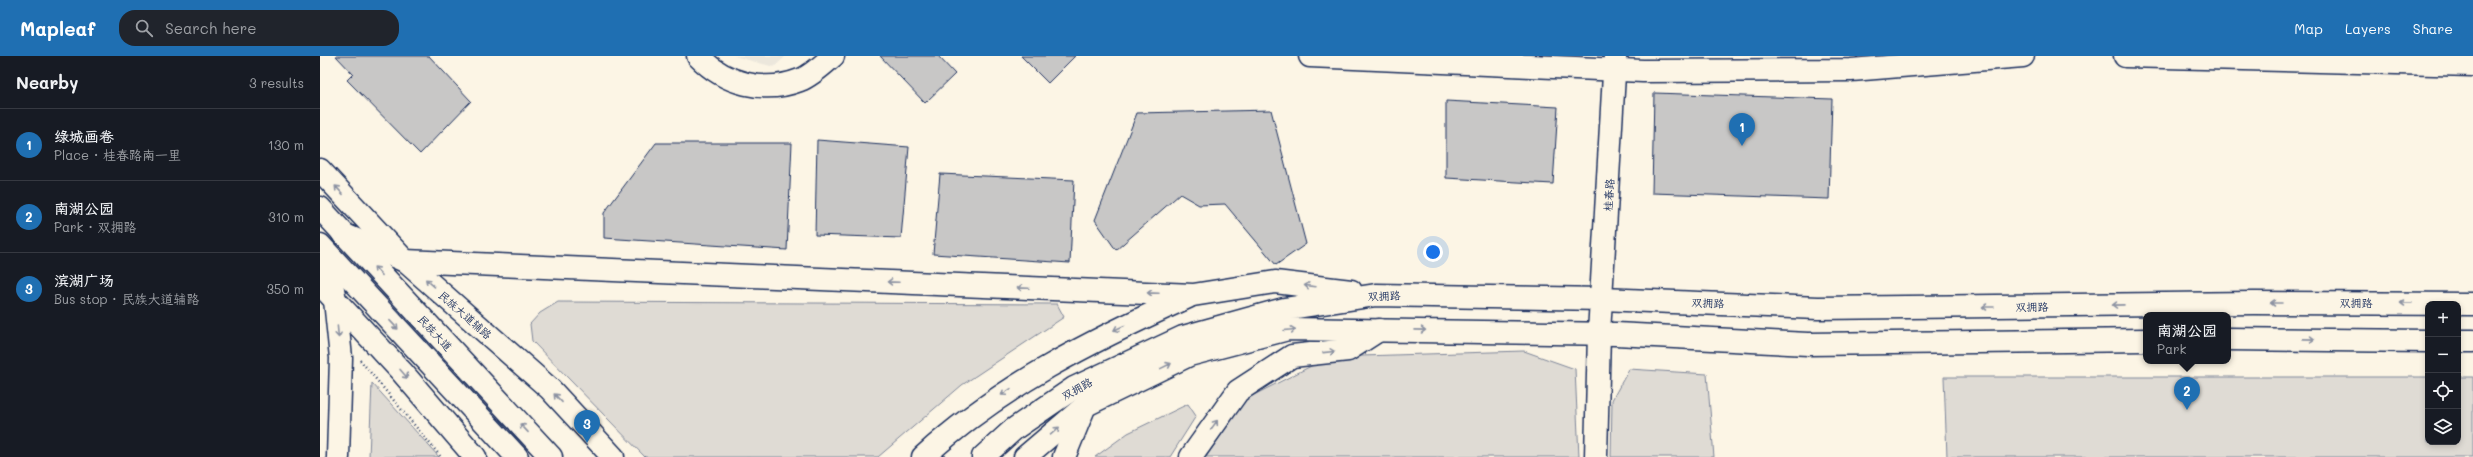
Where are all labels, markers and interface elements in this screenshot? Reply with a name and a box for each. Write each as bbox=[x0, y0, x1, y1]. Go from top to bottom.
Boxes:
search box bbox=[119, 10, 399, 46]
text: Mapleaf bbox=[20, 16, 95, 41]
icon: search bbox=[133, 17, 155, 39]
text: Search here bbox=[165, 18, 257, 38]
text: Map bbox=[2294, 19, 2323, 38]
text: Layers bbox=[2345, 19, 2391, 38]
text: Share bbox=[2413, 19, 2453, 38]
text: Nearby bbox=[16, 71, 78, 93]
text: 3 results bbox=[249, 74, 304, 91]
pin: 1 bbox=[1729, 113, 1755, 146]
text: 绿城画卷 bbox=[54, 126, 114, 146]
text: 1 bbox=[26, 136, 32, 153]
text: 130 m bbox=[268, 136, 304, 153]
text: Place · 桂春路南一里 bbox=[54, 146, 181, 163]
street label: 桂春路 bbox=[1600, 178, 1617, 212]
one-way arrow bbox=[334, 185, 344, 195]
text: 南湖公园 bbox=[54, 198, 114, 218]
text: 2 bbox=[25, 208, 33, 225]
text: 310 m bbox=[268, 208, 304, 225]
text: Park · 双拥路 bbox=[54, 218, 136, 235]
your location bbox=[1423, 242, 1443, 262]
one-way arrow bbox=[374, 266, 383, 277]
text: 滨湖广场 bbox=[54, 270, 114, 290]
one-way arrow bbox=[425, 279, 435, 288]
one-way arrow bbox=[887, 279, 900, 286]
text: 3 bbox=[25, 280, 33, 297]
text: 350 m bbox=[266, 280, 304, 297]
one-way arrow bbox=[1304, 282, 1317, 290]
one-way arrow bbox=[1017, 284, 1030, 292]
street label: 双拥路 bbox=[1367, 287, 1401, 304]
street label: 民族大道辅路 bbox=[436, 288, 494, 342]
text: Bus stop · 民族大道辅路 bbox=[54, 290, 199, 307]
one-way arrow bbox=[1147, 290, 1160, 297]
street label: 双拥路 bbox=[1691, 294, 1725, 311]
street label: 双拥路 bbox=[2340, 295, 2373, 310]
street label: 双拥路 bbox=[2015, 299, 2049, 314]
one-way arrow bbox=[2270, 299, 2283, 307]
one-way arrow bbox=[2400, 299, 2413, 307]
one-way arrow bbox=[2112, 301, 2125, 309]
map controls bbox=[2425, 301, 2461, 445]
button: + bbox=[2425, 301, 2461, 337]
one-way arrow bbox=[1982, 303, 1995, 311]
street label: 民族大道 bbox=[415, 312, 455, 354]
popup bbox=[2143, 312, 2231, 364]
one-way arrow bbox=[389, 320, 399, 330]
text: 南湖公园 bbox=[2157, 320, 2217, 340]
one-way arrow bbox=[334, 325, 342, 338]
one-way arrow bbox=[1113, 325, 1125, 333]
one-way arrow bbox=[1283, 326, 1296, 334]
one-way arrow bbox=[1413, 327, 1426, 334]
one-way arrow bbox=[2302, 336, 2315, 343]
button: − bbox=[2425, 337, 2461, 373]
text: Park bbox=[2157, 340, 2186, 357]
one-way arrow bbox=[1322, 349, 1335, 356]
one-way arrow bbox=[1160, 362, 1172, 369]
one-way arrow bbox=[399, 369, 408, 379]
button: locate bbox=[2425, 373, 2461, 409]
street label: 双拥路 bbox=[1059, 374, 1095, 403]
pin: 2 bbox=[2174, 377, 2200, 410]
one-way arrow bbox=[1001, 388, 1012, 396]
one-way arrow bbox=[553, 393, 563, 403]
button: layers bbox=[2425, 409, 2461, 445]
pin: 3 bbox=[574, 410, 600, 443]
one-way arrow bbox=[1209, 420, 1218, 431]
one-way arrow bbox=[520, 424, 529, 434]
one-way arrow bbox=[1050, 427, 1060, 436]

